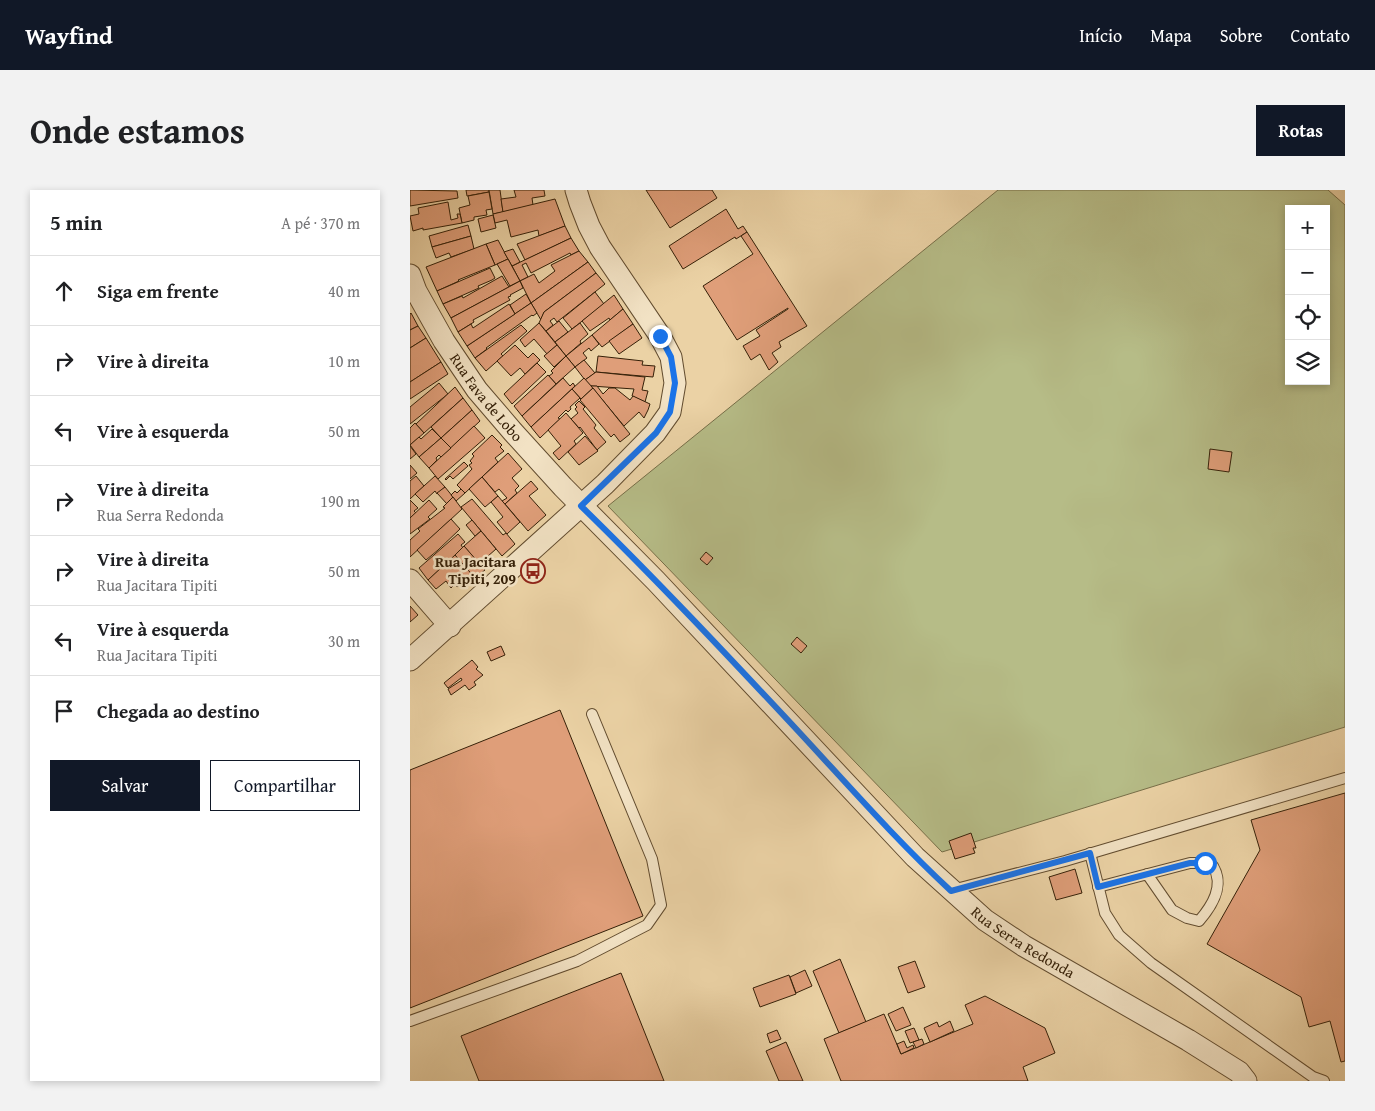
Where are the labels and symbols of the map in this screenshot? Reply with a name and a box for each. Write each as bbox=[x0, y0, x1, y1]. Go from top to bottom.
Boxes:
route end bbox=[649, 325, 672, 348]
street label: Rua Fava de Lobo bbox=[445, 349, 528, 446]
place label: Rua Jacitara Tipiti, 209 bbox=[435, 551, 516, 589]
bus stop icon: Rua Jacitara Tipiti, 209 bbox=[520, 558, 546, 584]
route start bbox=[1194, 852, 1217, 875]
street label: Rua Serra Redonda bbox=[967, 901, 1079, 983]

